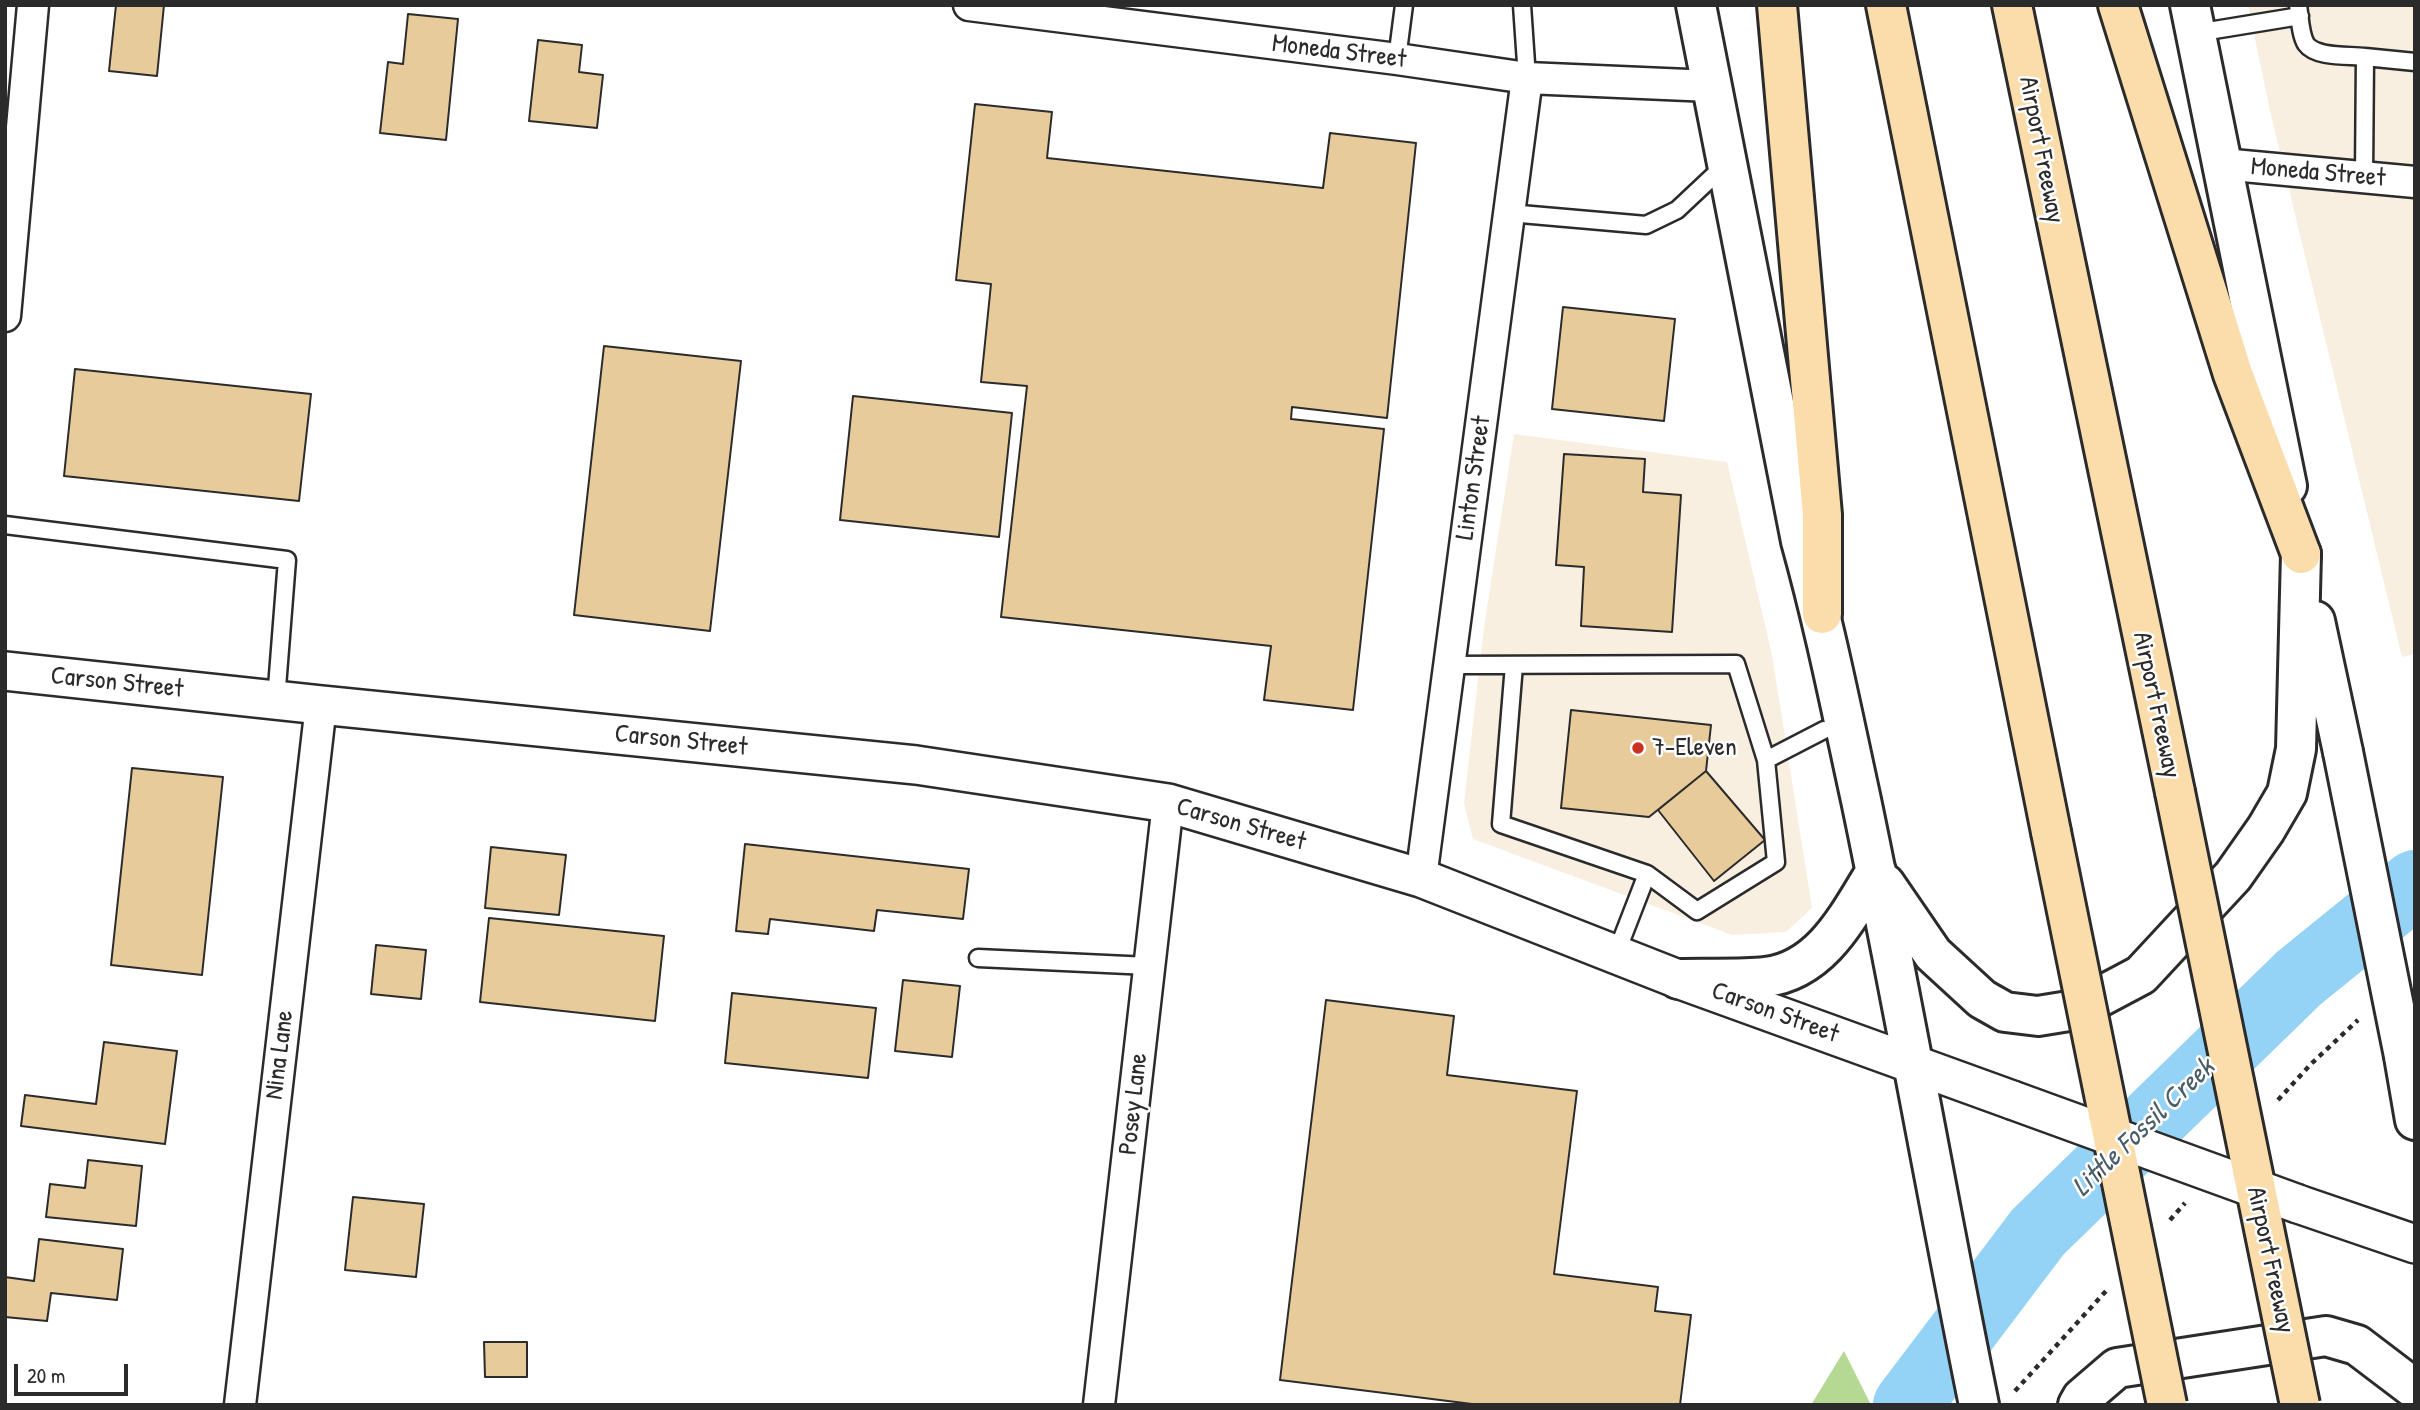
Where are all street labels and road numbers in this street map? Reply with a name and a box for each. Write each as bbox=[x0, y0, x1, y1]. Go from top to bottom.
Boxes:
street label: Moneda Street bbox=[1270, 28, 1408, 76]
street label: Airport Freeway bbox=[2011, 74, 2071, 226]
street label: Moneda Street bbox=[2249, 152, 2387, 194]
street label: Linton Street bbox=[1450, 414, 1498, 542]
street label: Airport Freeway bbox=[2125, 629, 2187, 781]
street label: Carson Street bbox=[49, 661, 185, 705]
street label: Carson Street bbox=[613, 719, 749, 763]
street label: Carson Street bbox=[1173, 792, 1309, 858]
street label: Carson Street bbox=[1707, 976, 1843, 1050]
street label: Nina Lane bbox=[259, 1009, 301, 1101]
street label: Posey Lane bbox=[1113, 1052, 1155, 1156]
street label: Airport Freeway bbox=[2239, 1184, 2301, 1336]

